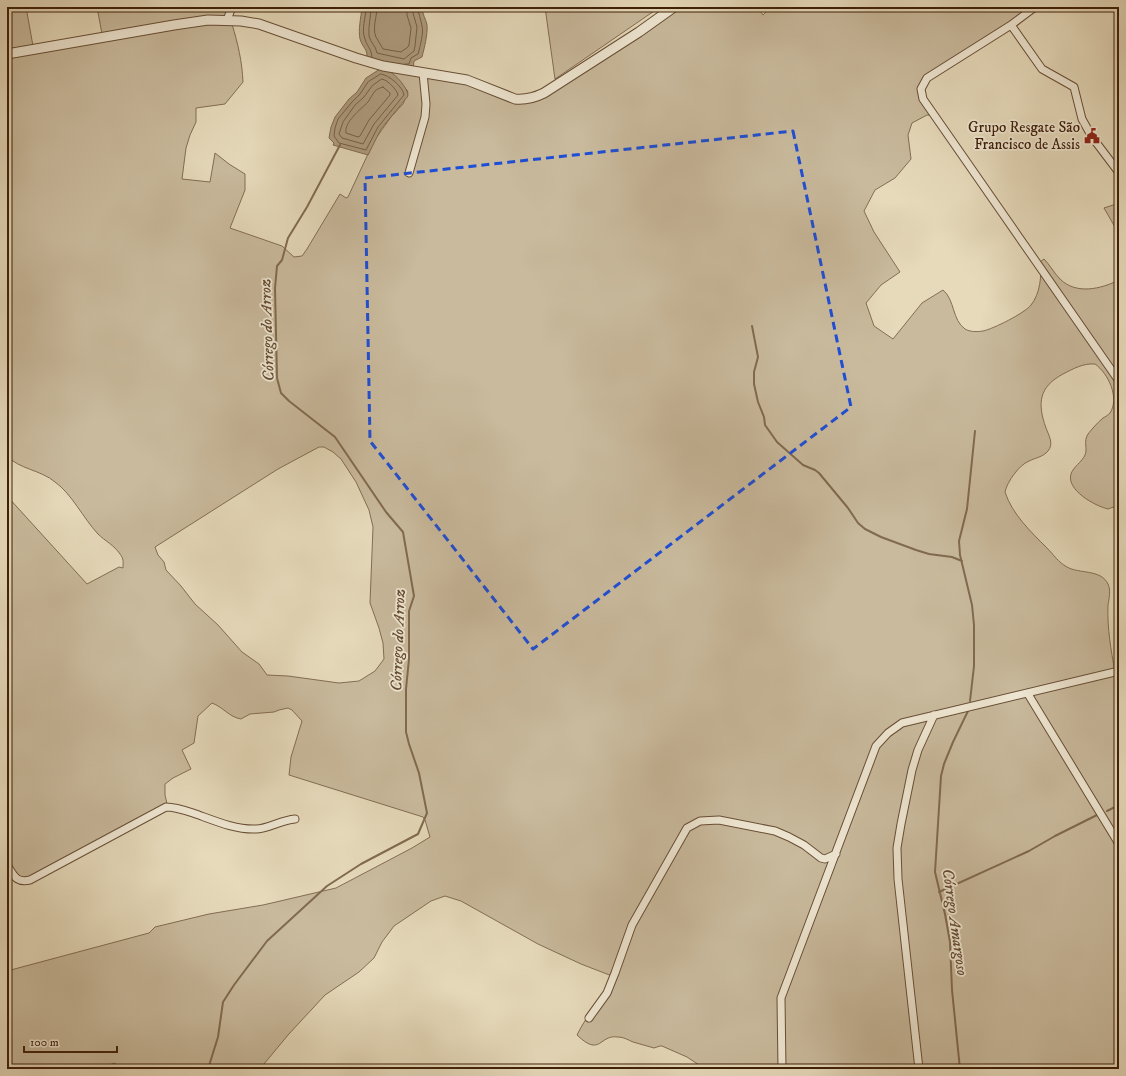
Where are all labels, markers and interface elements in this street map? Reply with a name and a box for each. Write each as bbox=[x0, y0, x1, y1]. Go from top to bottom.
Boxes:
place label: Grupo Resgate São Francisco de Assis bbox=[968, 118, 1080, 154]
public building icon: Grupo Resgate São Francisco de Assis bbox=[1083, 127, 1101, 145]
water label: Córrego do Arroz bbox=[255, 278, 279, 382]
water label: Córrego do Arroz bbox=[386, 588, 410, 692]
water label: Córrego Amargoso bbox=[938, 867, 972, 977]
scale bar bbox=[24, 1028, 117, 1054]
text: 100 m bbox=[30, 1035, 59, 1050]

